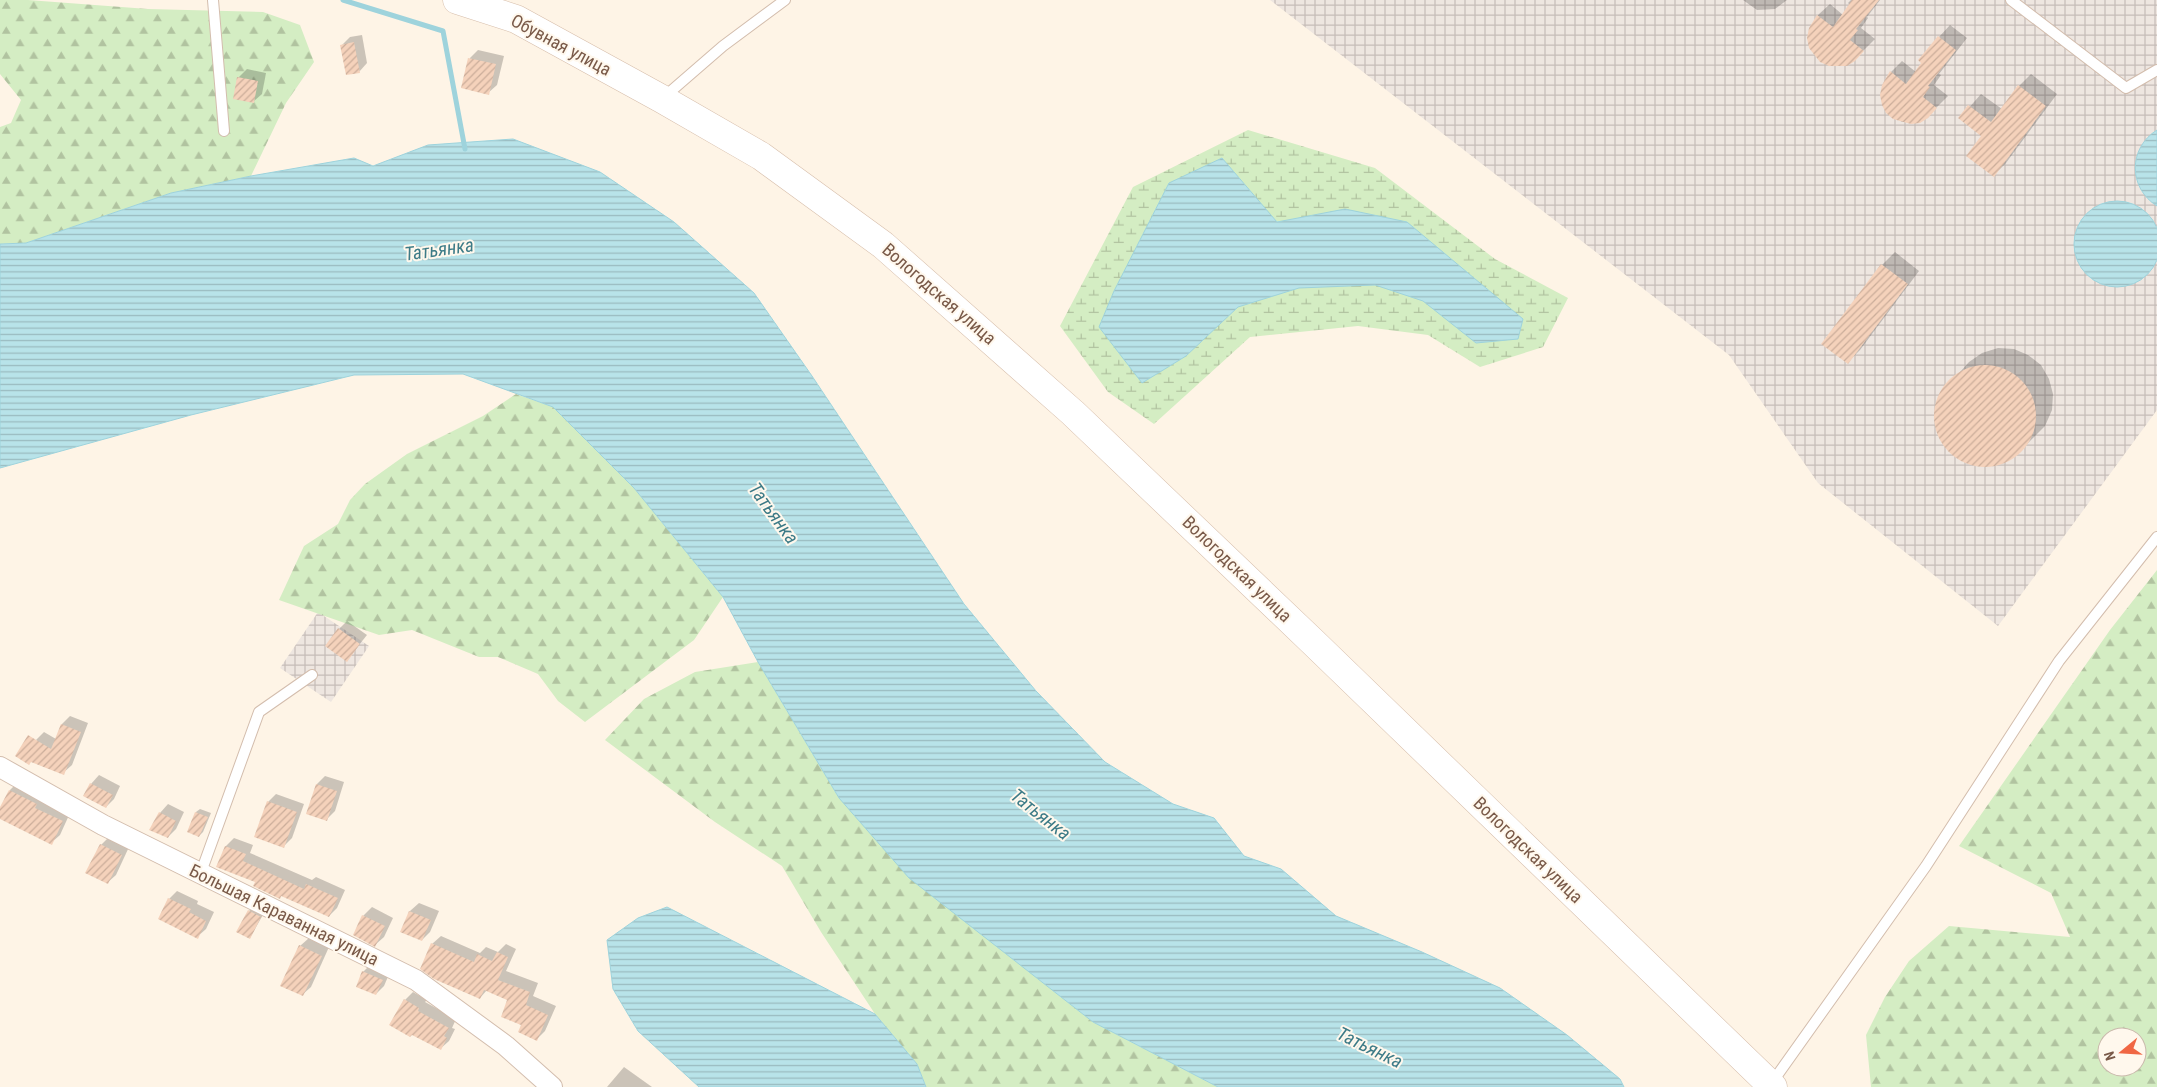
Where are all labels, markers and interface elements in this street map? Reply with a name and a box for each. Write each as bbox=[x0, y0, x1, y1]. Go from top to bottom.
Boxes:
street label: Обувная улица bbox=[508, 9, 615, 80]
water label: Татьянка bbox=[403, 233, 475, 266]
street label: Вологодская улица bbox=[878, 239, 1000, 349]
water label: Татьянка bbox=[744, 478, 803, 548]
street label: Вологодская улица bbox=[1178, 511, 1296, 626]
water label: Татьянка bbox=[1006, 784, 1075, 845]
street label: Вологодская улица bbox=[1469, 792, 1587, 907]
street label: Большая Караванная улица bbox=[186, 860, 382, 970]
water label: Татьянка bbox=[1333, 1022, 1406, 1073]
north arrow bbox=[2097, 1027, 2147, 1077]
text: N bbox=[2101, 1049, 2119, 1063]

